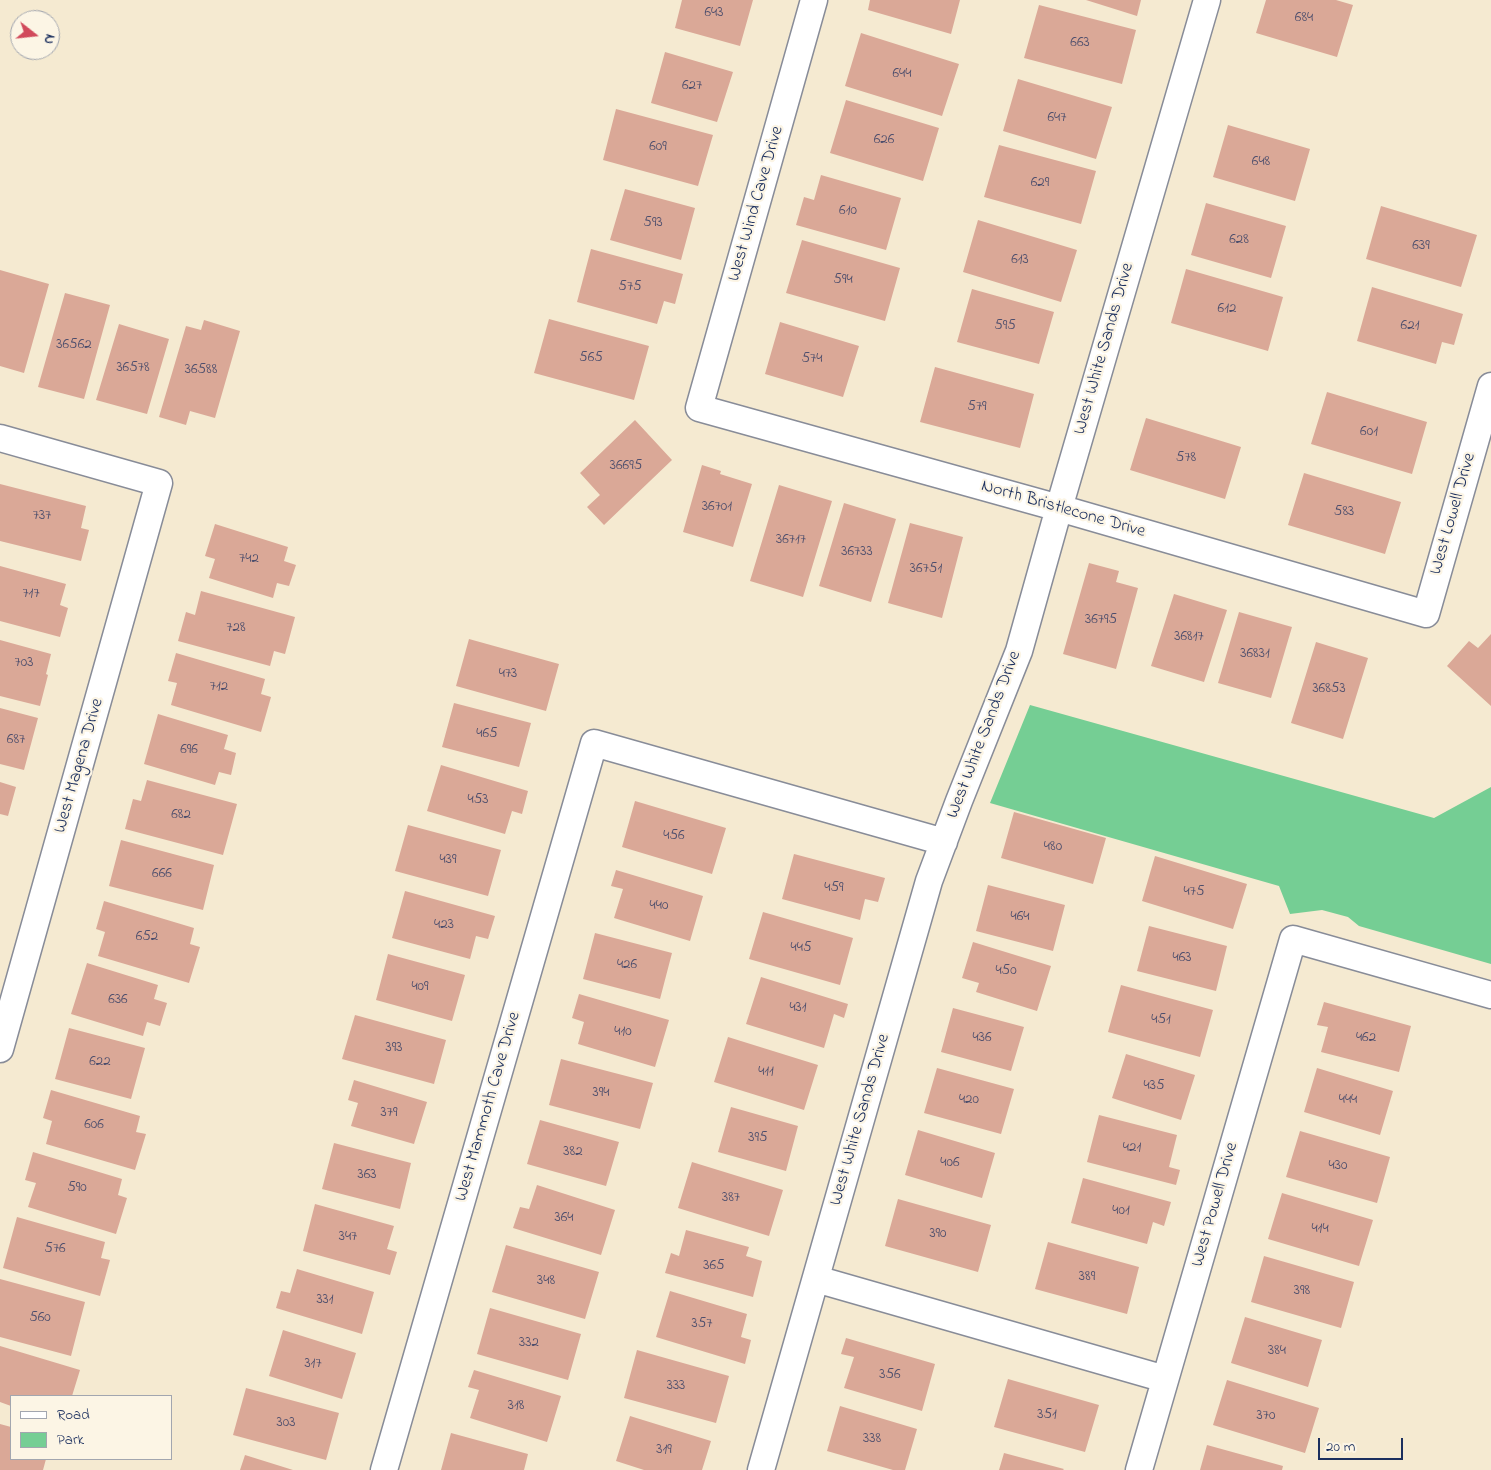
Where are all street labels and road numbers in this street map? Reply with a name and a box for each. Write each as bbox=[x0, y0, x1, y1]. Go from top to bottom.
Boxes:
street label: West Wind Cave Drive bbox=[724, 124, 790, 284]
street label: West White Sands Drive bbox=[1070, 261, 1140, 437]
street label: West Lowell Drive bbox=[1426, 451, 1482, 577]
street label: North Bristlecone Drive bbox=[978, 476, 1148, 544]
street label: West White Sands Drive bbox=[943, 648, 1027, 822]
street label: West Magena Drive bbox=[50, 696, 110, 836]
street label: West Mammoth Cave Drive bbox=[452, 1010, 526, 1204]
street label: West White Sands Drive bbox=[826, 1032, 896, 1208]
street label: West Powell Drive bbox=[1188, 1140, 1244, 1270]

